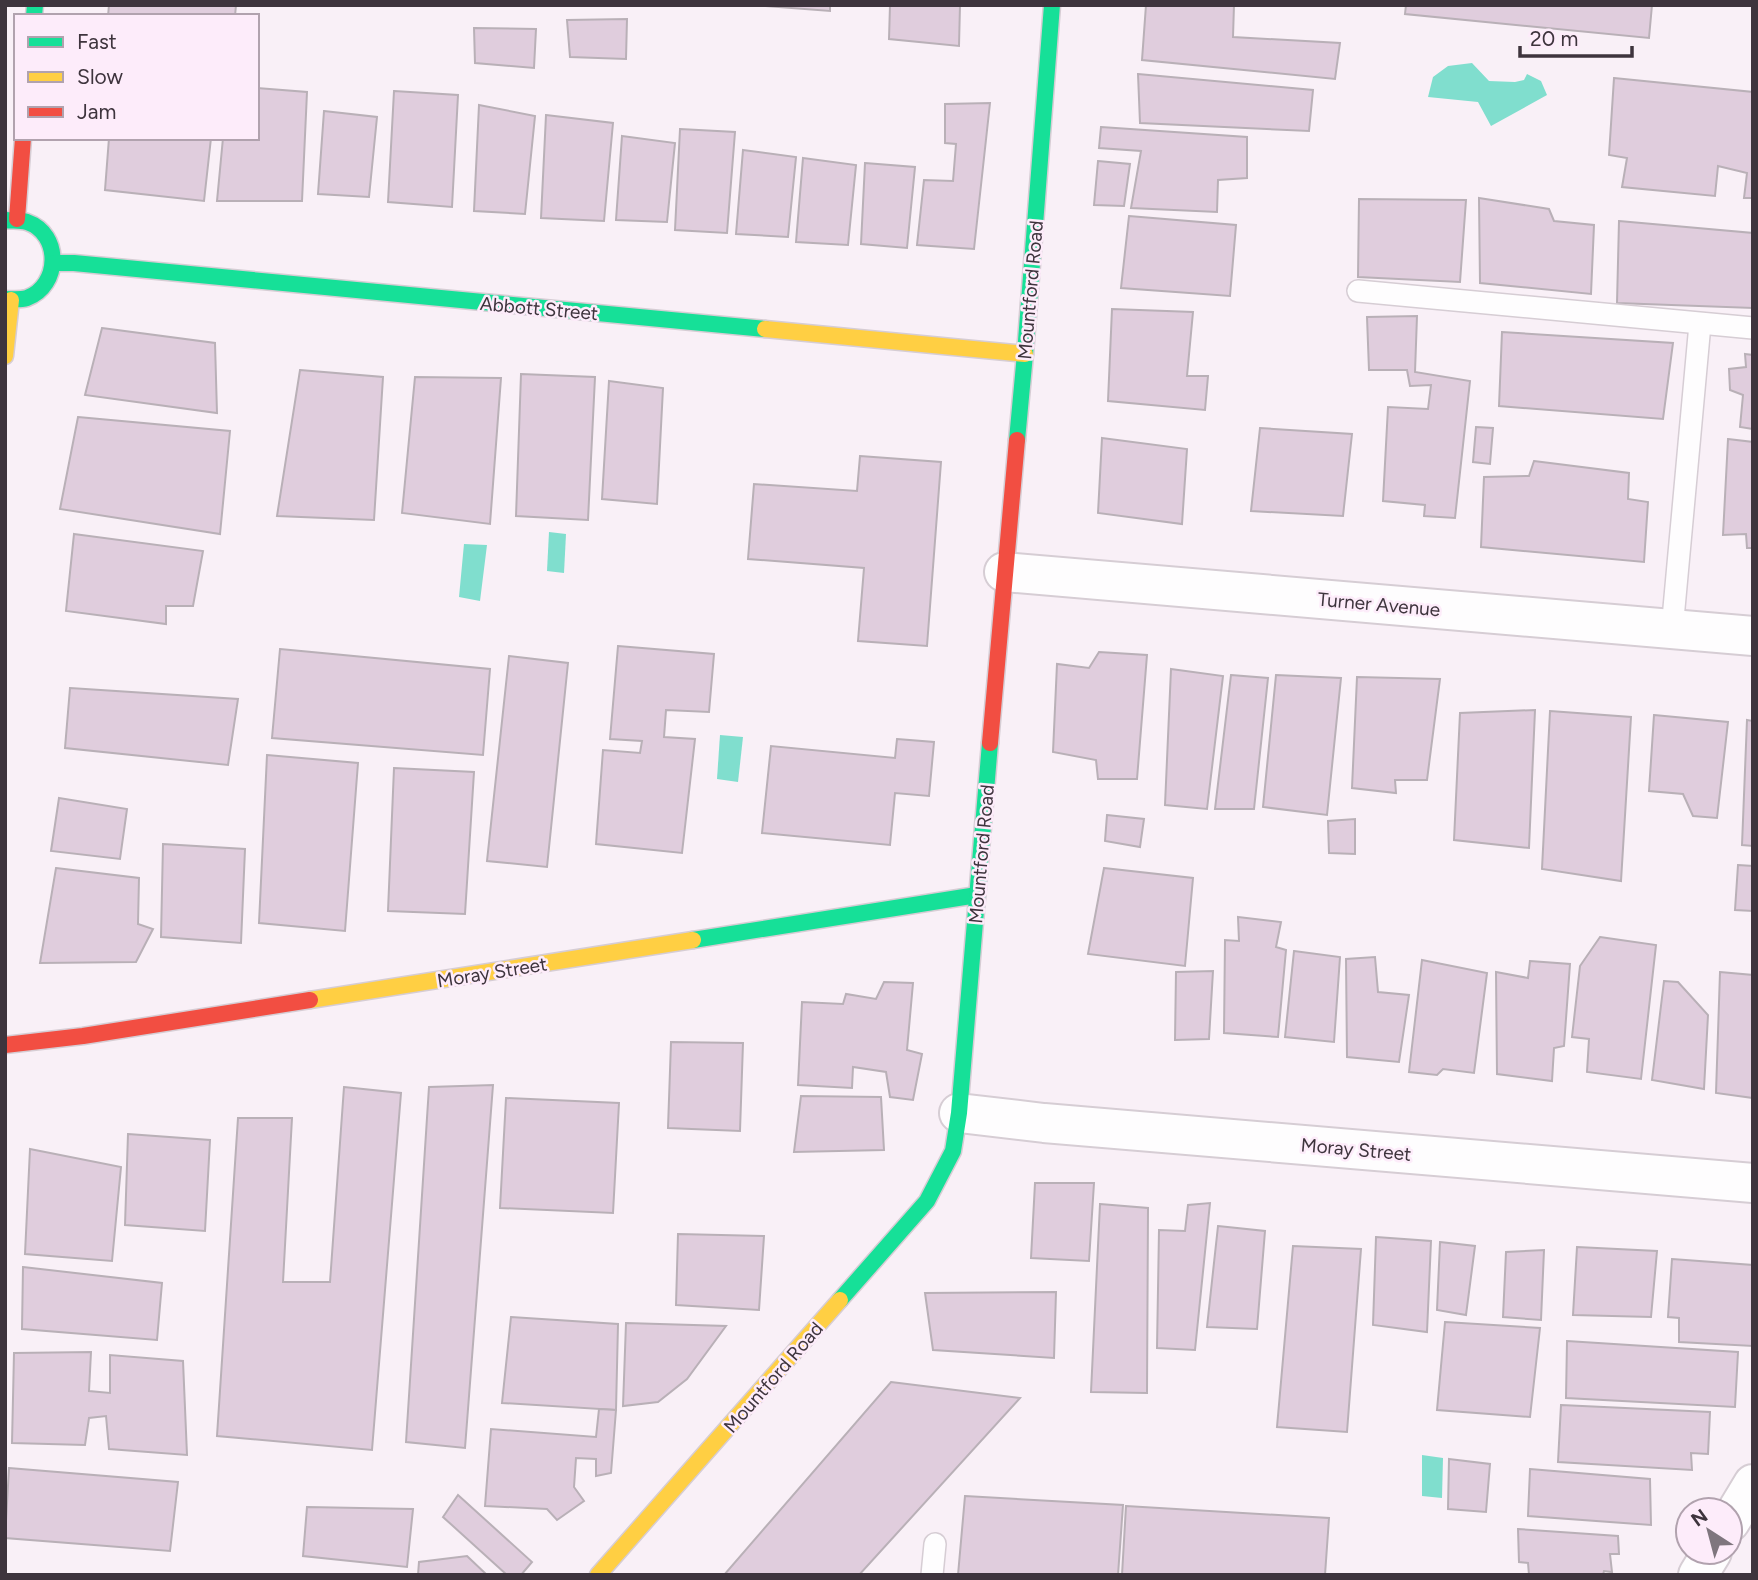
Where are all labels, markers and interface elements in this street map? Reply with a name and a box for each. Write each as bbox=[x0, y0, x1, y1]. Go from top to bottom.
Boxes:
legend bbox=[14, 14, 259, 140]
scale bar bbox=[1520, 14, 1632, 58]
text: 20 m bbox=[1530, 26, 1578, 51]
text: Fast bbox=[77, 29, 117, 54]
text: Slow bbox=[77, 64, 123, 89]
text: Jam bbox=[77, 99, 116, 124]
street label: Mountford Road bbox=[1013, 220, 1048, 360]
street label: Abbott Street bbox=[479, 292, 599, 325]
street label: Turner Avenue bbox=[1317, 588, 1441, 621]
street label: Mountford Road bbox=[964, 784, 999, 924]
street label: Moray Street bbox=[435, 952, 549, 993]
street label: Moray Street bbox=[1300, 1133, 1412, 1166]
street label: Mountford Road bbox=[719, 1317, 828, 1437]
north arrow bbox=[1674, 1496, 1744, 1566]
text: N bbox=[1687, 1504, 1712, 1531]

